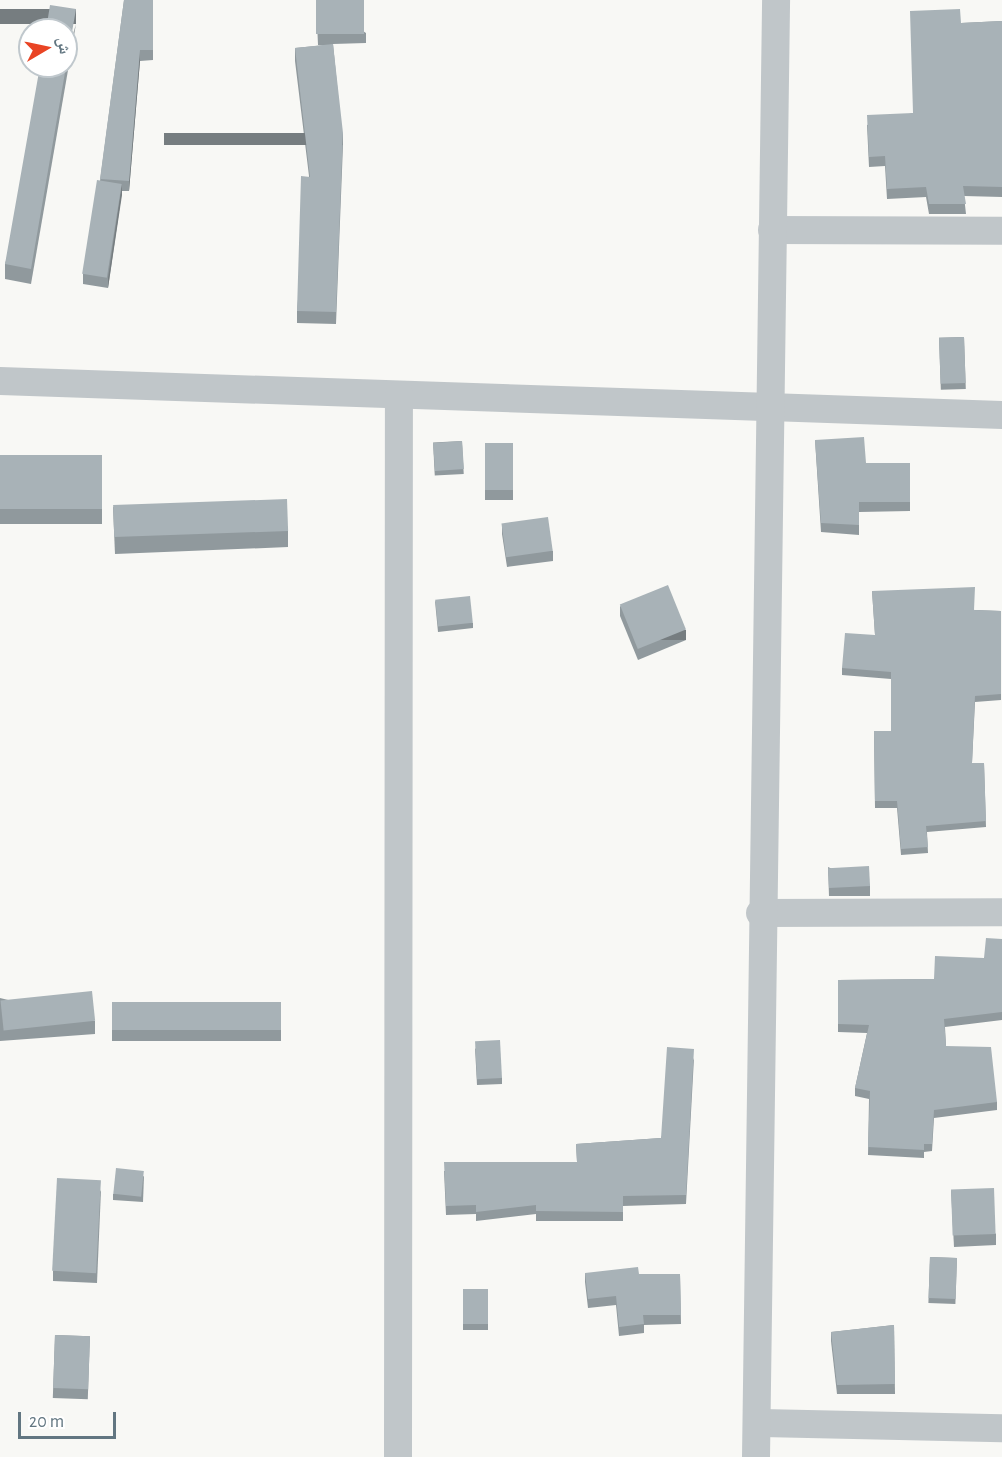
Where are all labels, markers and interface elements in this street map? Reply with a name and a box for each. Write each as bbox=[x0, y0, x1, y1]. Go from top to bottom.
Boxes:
north arrow bbox=[18, 18, 78, 78]
text: ش bbox=[55, 36, 73, 55]
scale bar bbox=[21, 1400, 118, 1438]
text: 20 m bbox=[29, 1413, 64, 1431]

